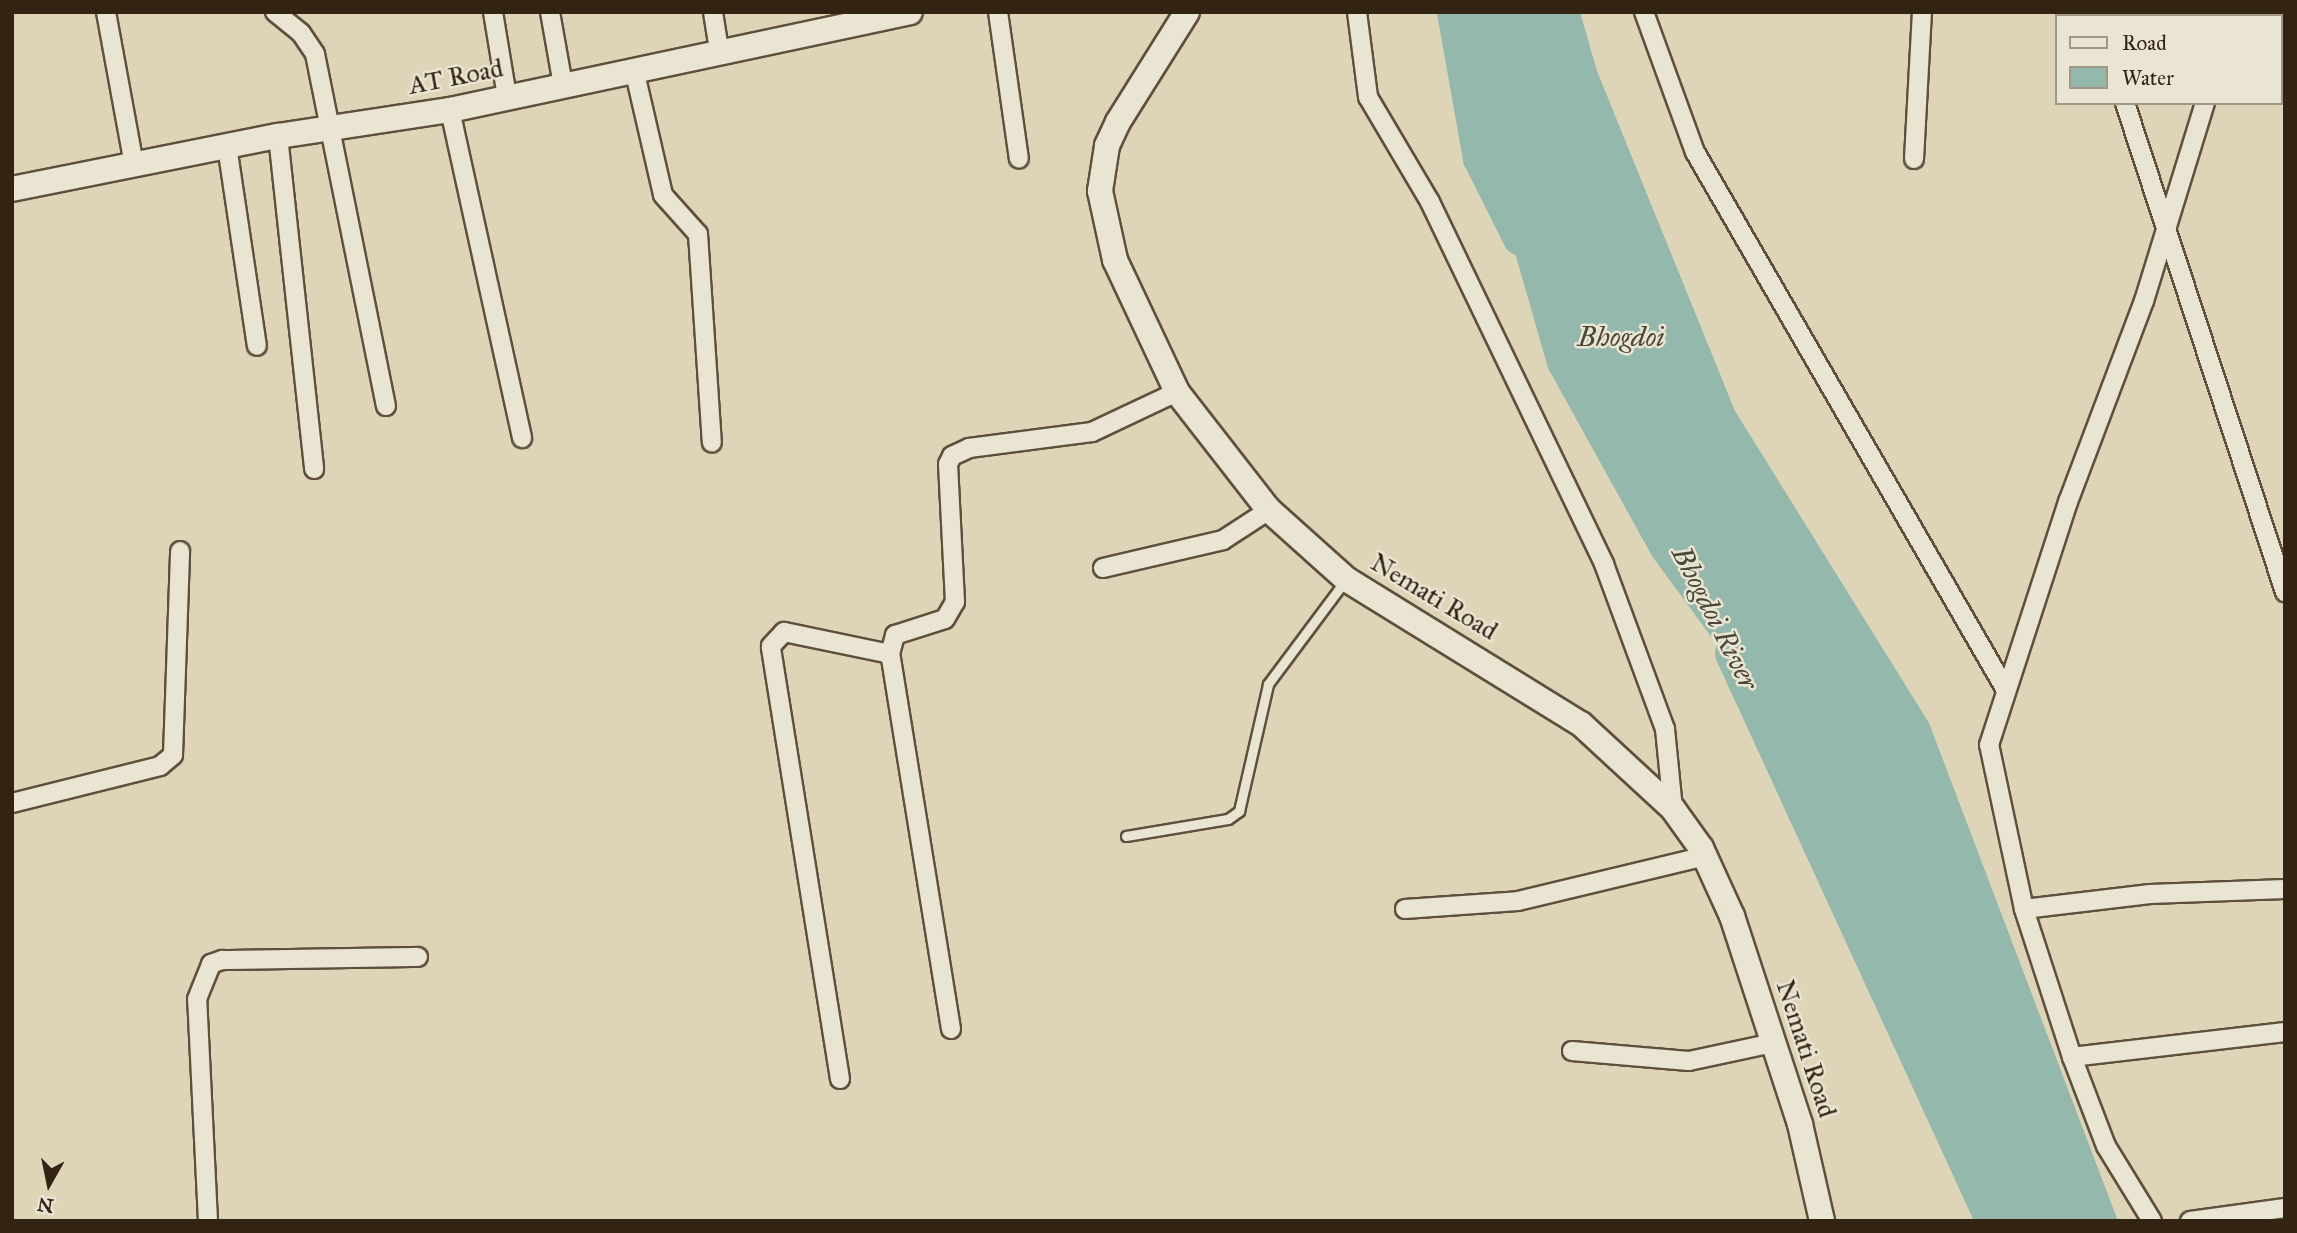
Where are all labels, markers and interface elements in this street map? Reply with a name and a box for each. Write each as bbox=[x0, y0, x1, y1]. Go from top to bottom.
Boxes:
legend bbox=[2056, 14, 2283, 105]
text: Road bbox=[2122, 30, 2167, 56]
street label: AT Road bbox=[406, 53, 506, 101]
text: Water bbox=[2122, 65, 2174, 91]
water label: Bhogdoi bbox=[1578, 320, 1664, 354]
water label: Bhogdoi River bbox=[1664, 541, 1766, 695]
street label: Nemati Road bbox=[1365, 547, 1503, 647]
street label: Nemati Road bbox=[1769, 976, 1843, 1122]
north arrow bbox=[14, 1149, 84, 1219]
text: N bbox=[36, 1193, 55, 1218]

